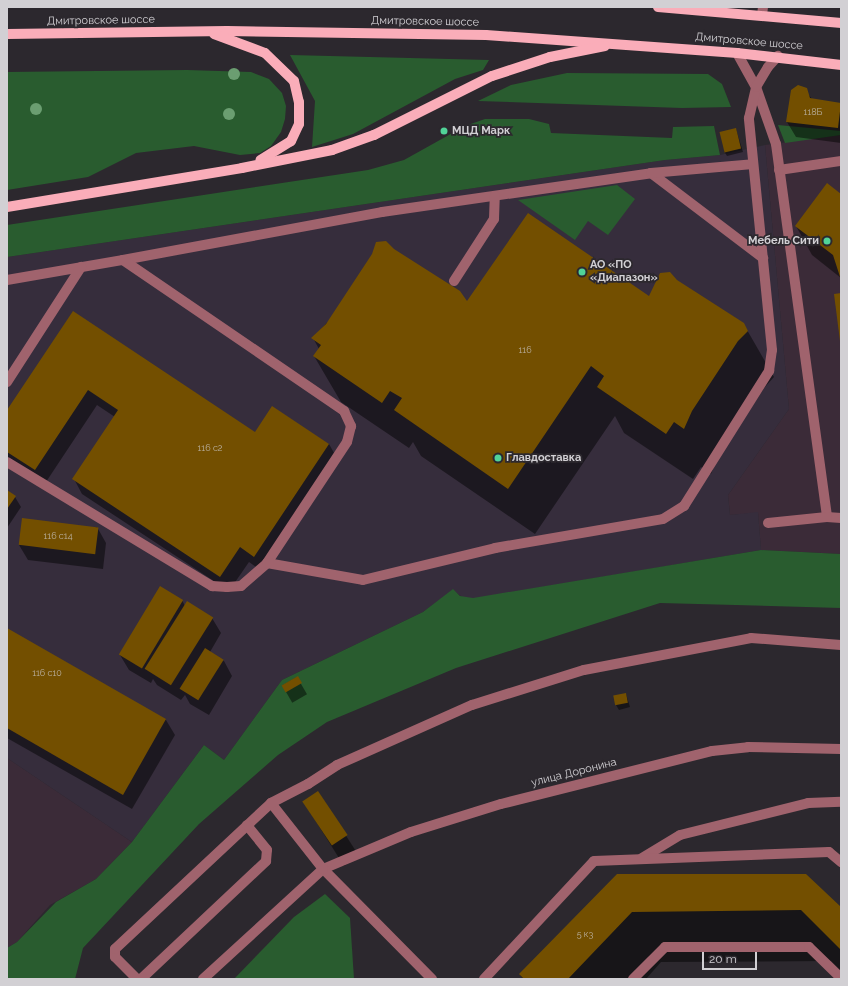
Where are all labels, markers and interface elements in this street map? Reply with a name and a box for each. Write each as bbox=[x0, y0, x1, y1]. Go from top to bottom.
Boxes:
street label: Дмитровское шоссе bbox=[47, 13, 155, 29]
street label: Дмитровское шоссе bbox=[371, 14, 479, 30]
street label: Дмитровское шоссе bbox=[695, 31, 803, 53]
house number: 118Б bbox=[804, 107, 822, 117]
place label: МЦД Марк bbox=[452, 124, 510, 138]
marker: МЦД Марк bbox=[439, 126, 449, 136]
place label: Мебель Сити bbox=[748, 234, 819, 248]
marker: Мебель Сити bbox=[822, 236, 832, 246]
place label: АО «ПО «Диапазон» bbox=[590, 259, 658, 285]
marker: АО «ПО «Диапазон» bbox=[577, 267, 587, 277]
house number: 116 bbox=[518, 345, 532, 355]
house number: 116 с2 bbox=[197, 443, 223, 453]
place label: Главдоставка bbox=[506, 451, 581, 465]
marker: Главдоставка bbox=[493, 453, 503, 463]
house number: 116 с14 bbox=[43, 531, 73, 541]
house number: 116 с10 bbox=[32, 668, 62, 678]
street label: улица Доронина bbox=[530, 756, 618, 790]
house number: 5 к3 bbox=[577, 929, 593, 939]
scale bar bbox=[704, 944, 759, 970]
text: 20 m bbox=[709, 952, 737, 966]

